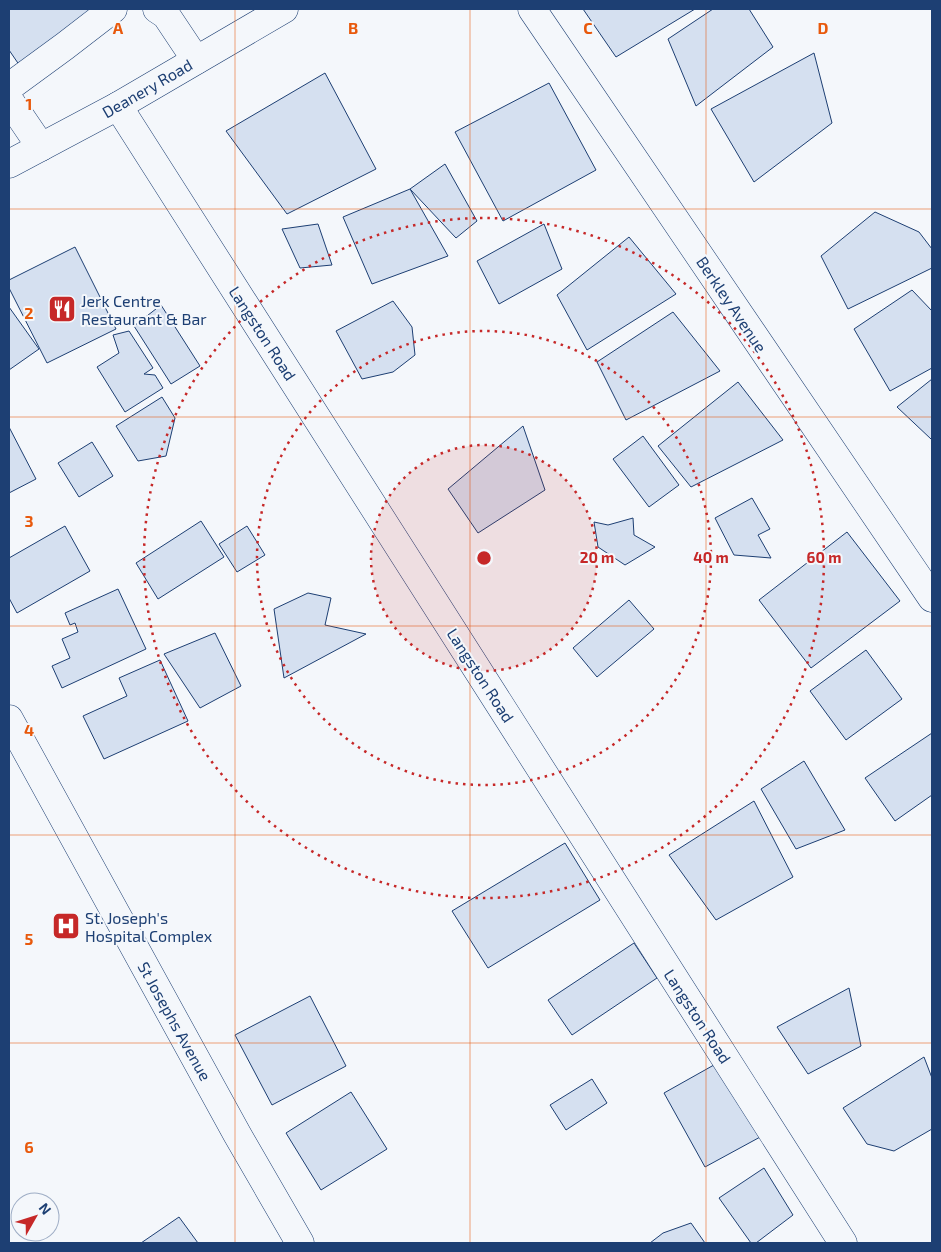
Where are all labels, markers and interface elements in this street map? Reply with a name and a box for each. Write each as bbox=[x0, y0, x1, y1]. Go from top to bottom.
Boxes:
text: A bbox=[113, 18, 124, 37]
text: B bbox=[348, 18, 358, 37]
text: C bbox=[583, 18, 593, 37]
text: D bbox=[818, 18, 829, 37]
street label: Deanery Road bbox=[99, 55, 195, 121]
text: 1 bbox=[26, 94, 32, 113]
street label: Berkley Avenue bbox=[693, 253, 771, 355]
street label: Langston Road bbox=[226, 282, 300, 384]
place label: Jerk Centre Restaurant & Bar bbox=[81, 291, 207, 328]
restaurant icon: Jerk Centre Restaurant & Bar bbox=[47, 294, 77, 324]
text: 2 bbox=[24, 303, 34, 322]
text: 3 bbox=[24, 511, 34, 530]
text: 20 m bbox=[580, 548, 614, 566]
text: 40 m bbox=[693, 548, 729, 566]
text: 60 m bbox=[807, 548, 841, 566]
centre of rings bbox=[475, 549, 493, 567]
street label: Langston Road bbox=[444, 624, 518, 726]
text: 4 bbox=[24, 720, 34, 739]
place label: St. Joseph's Hospital Complex bbox=[85, 908, 213, 945]
hospital icon: St. Joseph's Hospital Complex bbox=[51, 911, 81, 941]
text: 5 bbox=[25, 929, 34, 948]
street label: St Josephs Avenue bbox=[134, 958, 216, 1084]
street label: Langston Road bbox=[661, 965, 735, 1067]
text: 6 bbox=[24, 1137, 34, 1156]
north arrow bbox=[10, 1192, 60, 1242]
text: N bbox=[36, 1199, 55, 1218]

